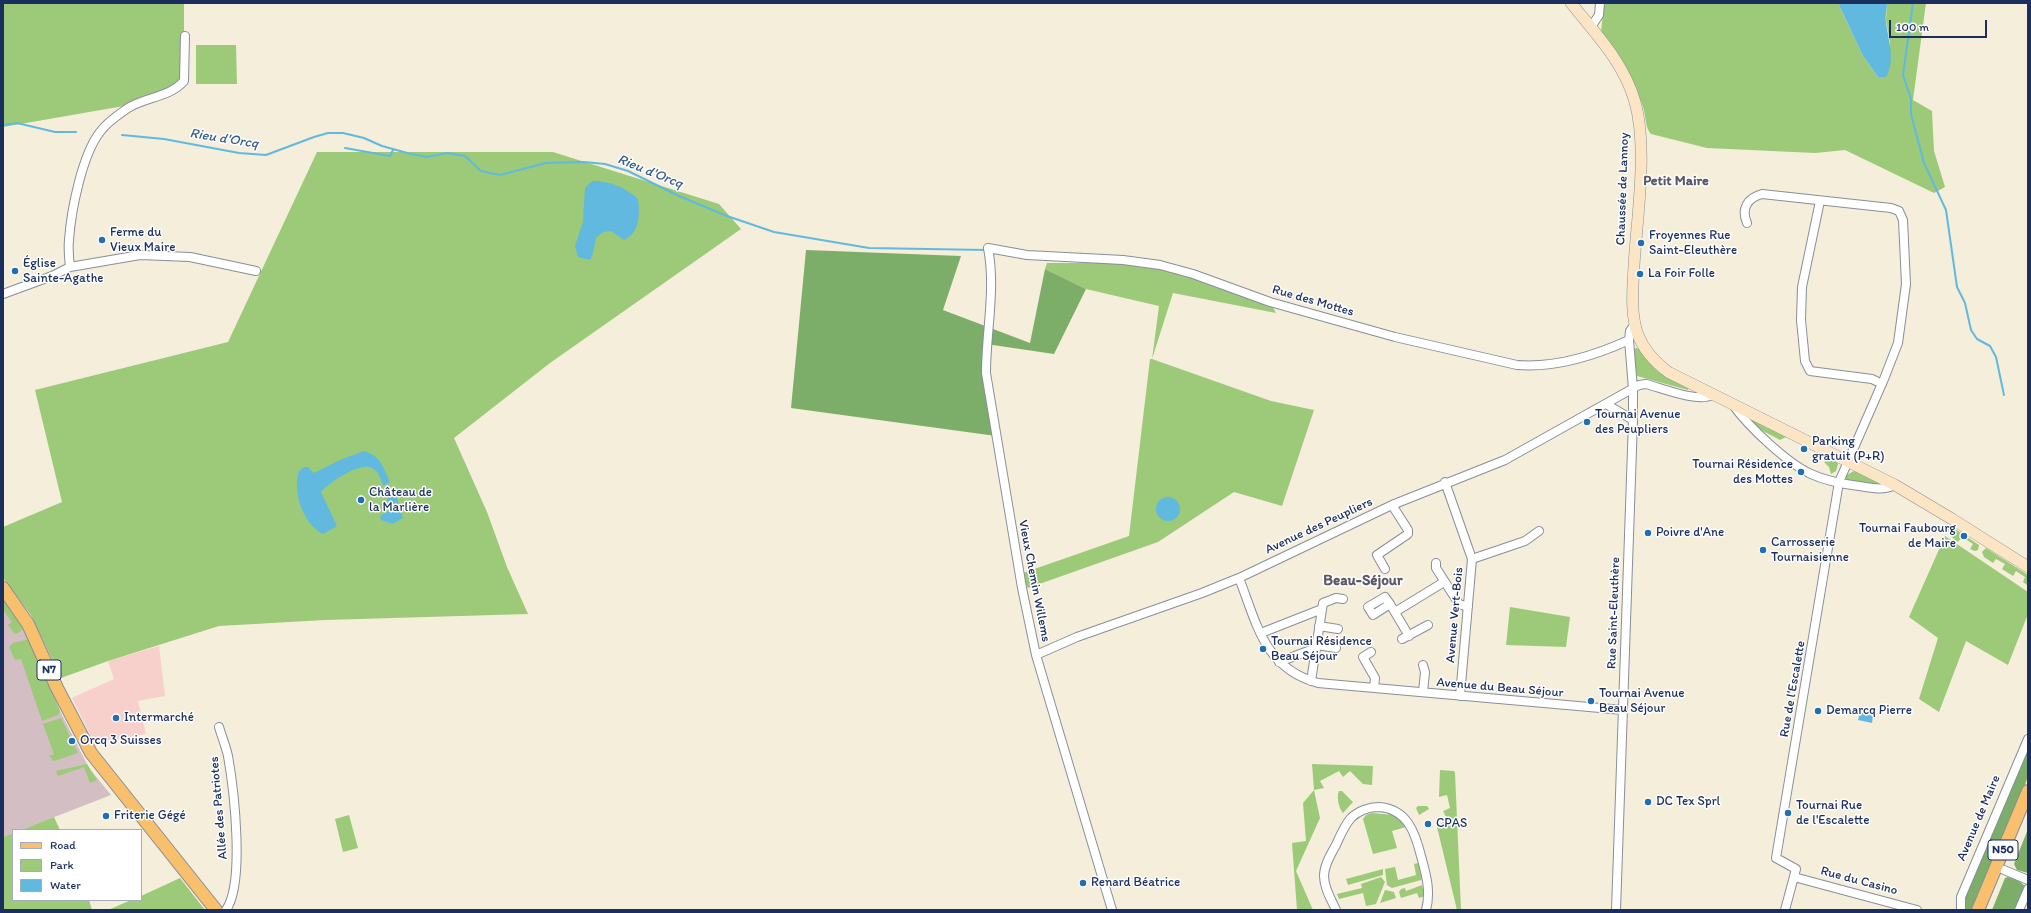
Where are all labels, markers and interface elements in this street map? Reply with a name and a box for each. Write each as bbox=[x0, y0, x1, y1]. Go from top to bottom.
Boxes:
scale bar bbox=[1891, 12, 1989, 38]
text: 100 m bbox=[1896, 20, 1929, 34]
water label: Rieu d'Orcq bbox=[189, 125, 259, 153]
street label: Chaussée de Lannoy bbox=[1613, 132, 1633, 246]
water label: Rieu d'Orcq bbox=[615, 151, 685, 193]
district label: Petit Maire bbox=[1643, 173, 1709, 189]
place label: Ferme du Vieux Maire bbox=[110, 225, 175, 256]
place label: Froyennes Rue Saint-Eleuthère bbox=[1649, 228, 1737, 259]
marker: Ferme du Vieux Maire bbox=[97, 235, 107, 245]
marker: Froyennes Rue Saint-Eleuthère bbox=[1636, 238, 1646, 248]
place label: Église Sainte-Agathe bbox=[23, 256, 103, 287]
marker: Église Sainte-Agathe bbox=[10, 266, 20, 276]
place label: La Foir Folle bbox=[1648, 266, 1715, 282]
marker: La Foir Folle bbox=[1635, 269, 1645, 279]
street label: Rue des Mottes bbox=[1270, 282, 1356, 320]
place label: Tournai Avenue des Peupliers bbox=[1595, 407, 1681, 438]
marker: Tournai Avenue des Peupliers bbox=[1582, 417, 1592, 427]
place label: Parking gratuit (P+R) bbox=[1812, 434, 1884, 465]
marker: Parking gratuit (P+R) bbox=[1799, 444, 1809, 454]
place label: Tournai Résidence des Mottes bbox=[1692, 457, 1793, 488]
marker: Tournai Résidence des Mottes bbox=[1796, 467, 1806, 477]
place label: Château de la Marlière bbox=[369, 485, 432, 516]
street label: Avenue des Peupliers bbox=[1263, 494, 1375, 558]
marker: Château de la Marlière bbox=[356, 495, 366, 505]
street label: Vieux Chemin Willems bbox=[1015, 519, 1053, 643]
place label: Tournai Faubourg de Maire bbox=[1859, 521, 1956, 552]
place label: Poivre d'Ane bbox=[1656, 525, 1724, 541]
marker: Poivre d'Ane bbox=[1643, 528, 1653, 538]
marker: Tournai Faubourg de Maire bbox=[1959, 531, 1969, 541]
place label: Carrosserie Tournaisienne bbox=[1771, 535, 1849, 566]
marker: Carrosserie Tournaisienne bbox=[1758, 545, 1768, 555]
street label: Rue Saint-Eleuthère bbox=[1604, 557, 1624, 669]
street label: Avenue Vert-Bois bbox=[1443, 566, 1467, 664]
district label: Beau-Séjour bbox=[1323, 572, 1403, 590]
place label: Tournai Résidence Beau Séjour bbox=[1271, 634, 1372, 665]
street label: Rue de l'Escalette bbox=[1777, 640, 1809, 738]
marker: Tournai Résidence Beau Séjour bbox=[1258, 644, 1268, 654]
road number: N7 bbox=[37, 660, 61, 680]
street label: Avenue du Beau Séjour bbox=[1436, 675, 1564, 701]
place label: Tournai Avenue Beau Séjour bbox=[1599, 686, 1685, 717]
marker: Tournai Avenue Beau Séjour bbox=[1586, 696, 1596, 706]
place label: Demarcq Pierre bbox=[1826, 703, 1912, 719]
marker: Demarcq Pierre bbox=[1813, 706, 1823, 716]
place label: Intermarché bbox=[124, 710, 194, 726]
marker: Intermarché bbox=[111, 713, 121, 723]
place label: Orcq 3 Suisses bbox=[80, 733, 162, 749]
marker: Orcq 3 Suisses bbox=[67, 736, 77, 746]
street label: Allée des Patriotes bbox=[207, 756, 231, 860]
street label: Avenue de Maire bbox=[1954, 773, 2004, 863]
place label: DC Tex Sprl bbox=[1656, 794, 1720, 810]
marker: DC Tex Sprl bbox=[1643, 797, 1653, 807]
place label: Tournai Rue de l'Escalette bbox=[1796, 798, 1870, 829]
place label: Friterie Gégé bbox=[114, 808, 186, 824]
marker: Tournai Rue de l'Escalette bbox=[1783, 808, 1793, 818]
marker: Friterie Gégé bbox=[101, 811, 111, 821]
place label: CPAS bbox=[1436, 816, 1467, 832]
marker: CPAS bbox=[1423, 819, 1433, 829]
legend bbox=[12, 829, 142, 901]
text: Road bbox=[50, 838, 76, 852]
road number: N50 bbox=[1988, 840, 2018, 860]
text: Park bbox=[50, 858, 74, 872]
street label: Rue du Casino bbox=[1819, 863, 1899, 899]
place label: Renard Béatrice bbox=[1091, 875, 1180, 891]
text: Water bbox=[50, 878, 81, 892]
marker: Renard Béatrice bbox=[1078, 878, 1088, 888]

